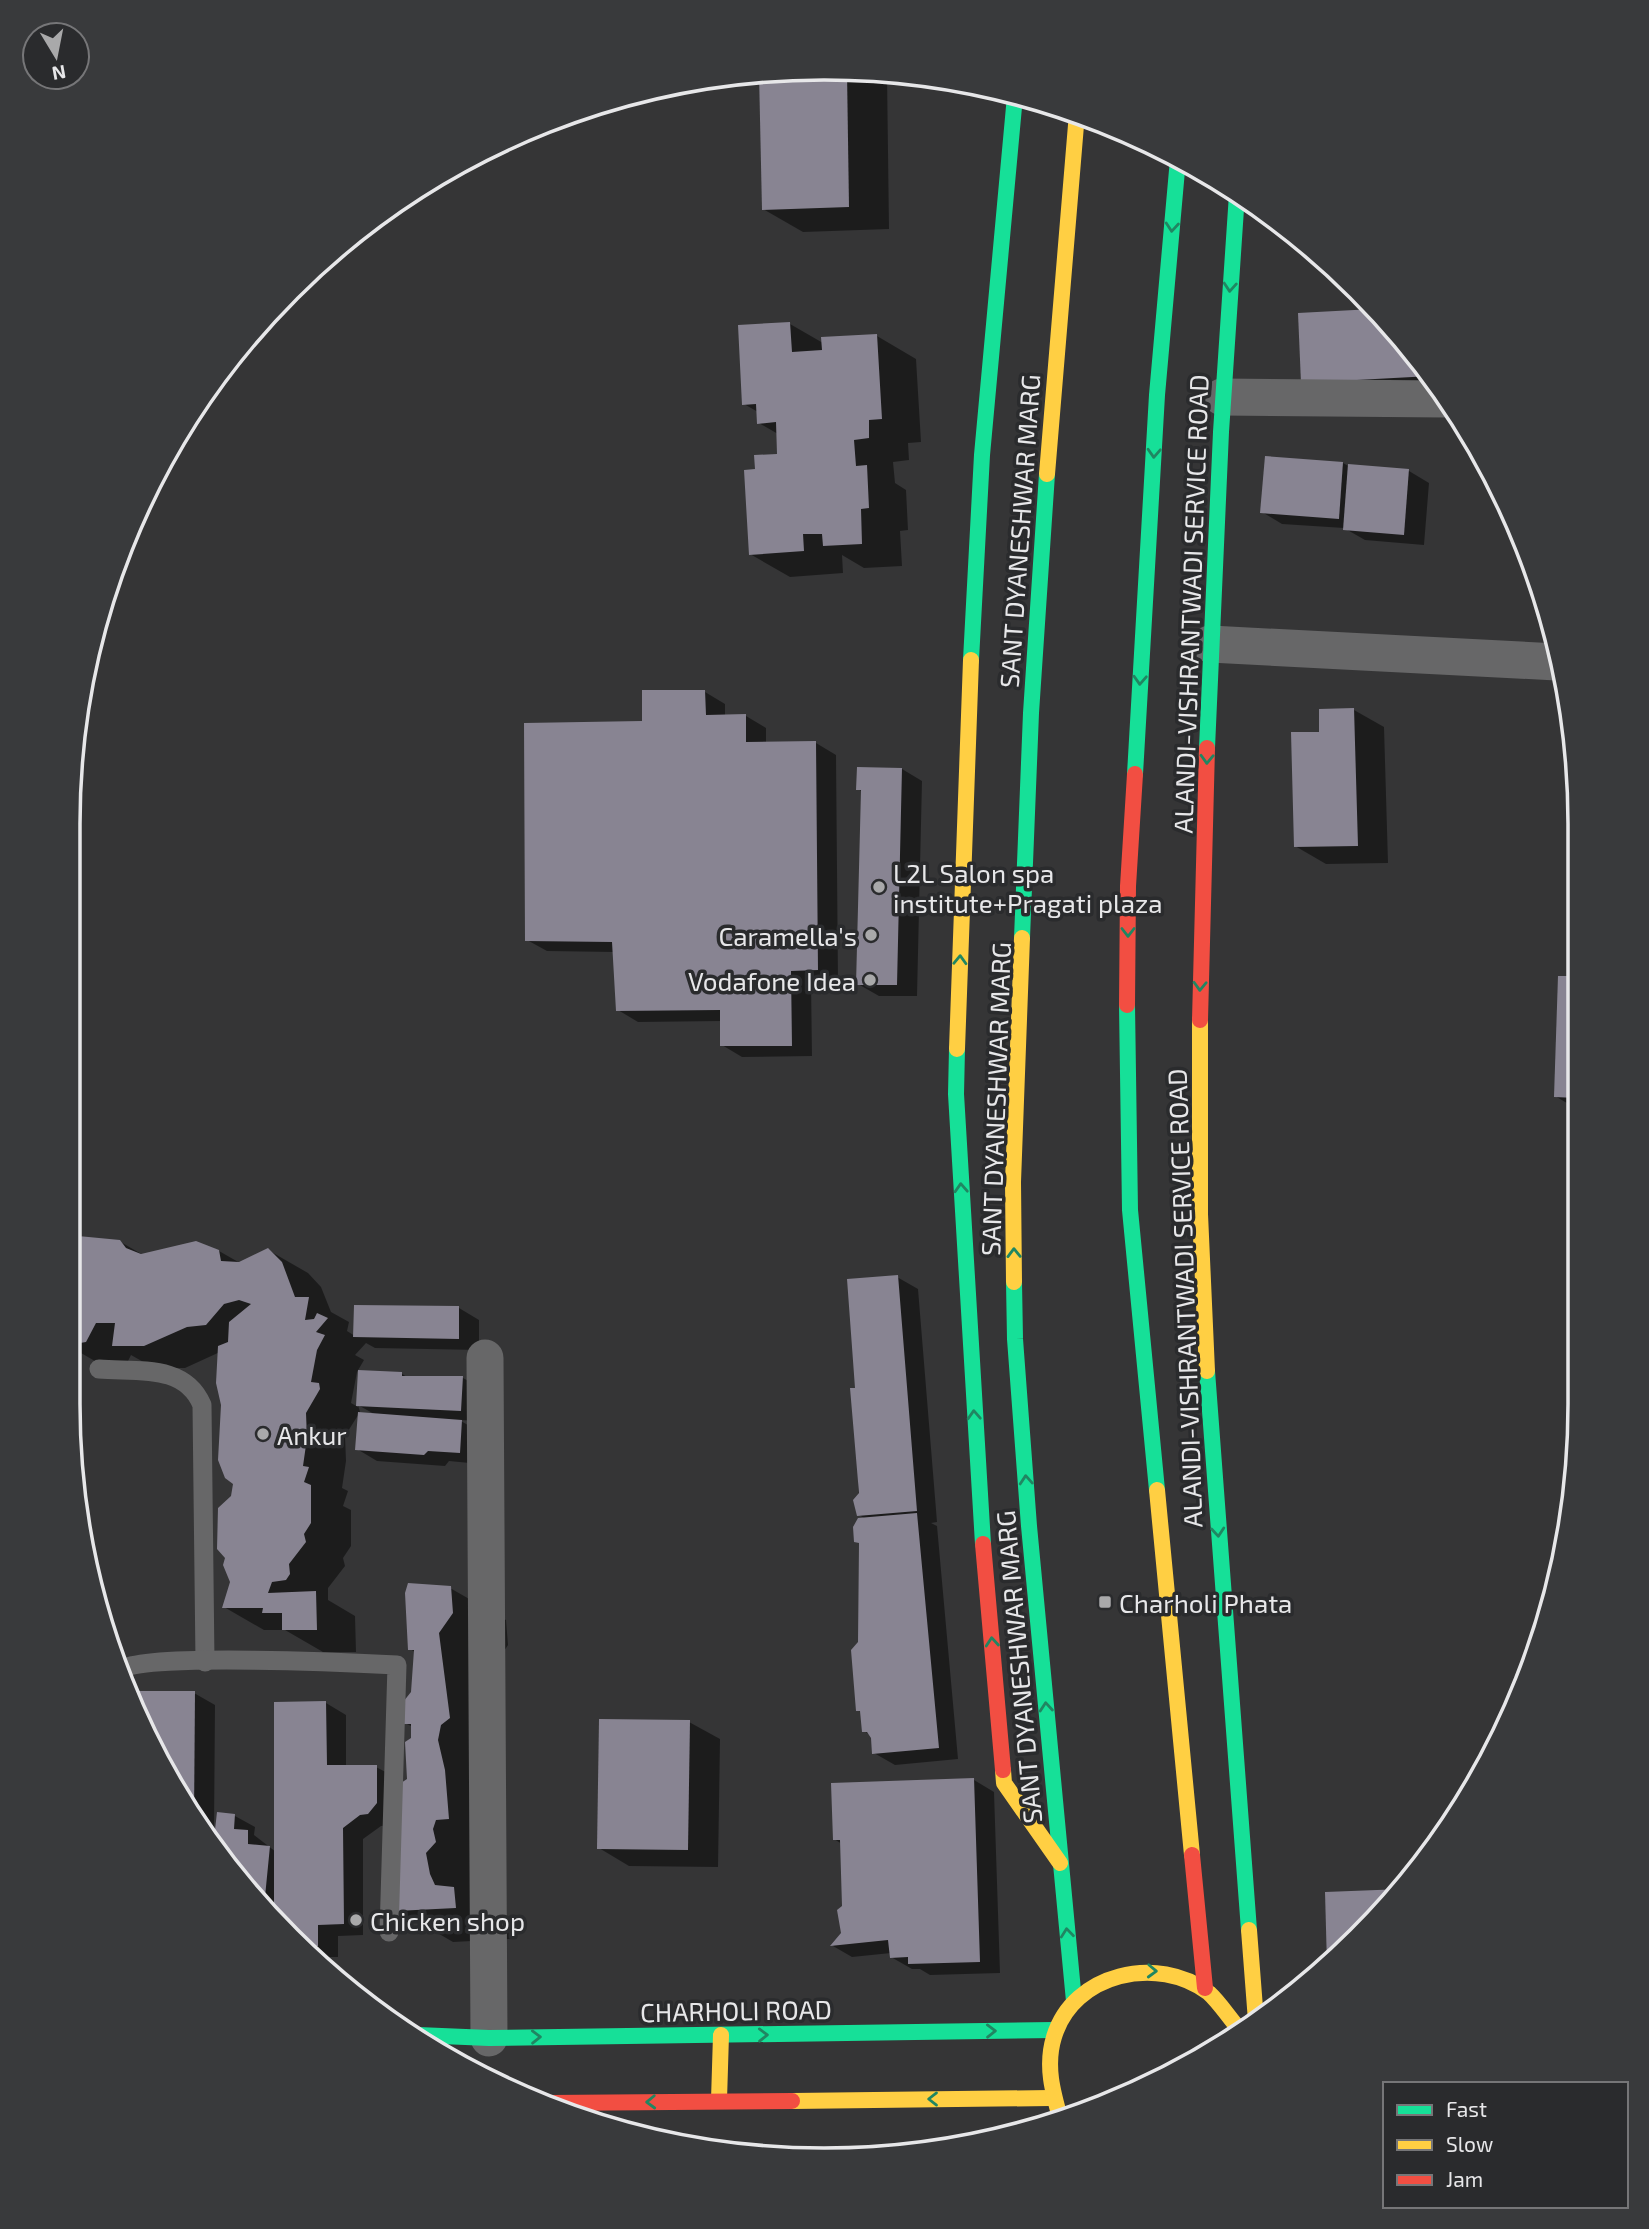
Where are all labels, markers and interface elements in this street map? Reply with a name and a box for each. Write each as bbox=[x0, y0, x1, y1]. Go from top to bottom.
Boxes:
north arrow bbox=[21, 21, 91, 91]
text: N bbox=[50, 61, 68, 86]
one-way arrow bbox=[1165, 221, 1180, 232]
one-way arrow bbox=[1223, 282, 1238, 293]
street label: SANT DYANESHWAR MARG bbox=[993, 373, 1045, 689]
street label: ALANDI-VISHRANTWADI SERVICE ROAD bbox=[1166, 374, 1214, 834]
one-way arrow bbox=[1146, 448, 1161, 459]
one-way arrow bbox=[1133, 675, 1148, 686]
one-way arrow bbox=[1199, 754, 1214, 765]
place label: L2L Salon spa institute+Pragati plaza bbox=[893, 857, 1163, 918]
marker: L2L Salon spa institute+Pragati plaza bbox=[871, 879, 887, 895]
place label: Caramella's bbox=[718, 920, 857, 951]
marker: Caramella's bbox=[863, 927, 879, 943]
one-way arrow bbox=[1120, 927, 1135, 938]
street label: SANT DYANESHWAR MARG bbox=[974, 941, 1016, 1257]
one-way arrow bbox=[953, 955, 968, 966]
place label: Vodafone Idea bbox=[688, 965, 856, 996]
marker: Vodafone Idea bbox=[862, 972, 878, 988]
one-way arrow bbox=[1192, 981, 1208, 992]
street label: ALANDI-VISHRANTWADI SERVICE ROAD bbox=[1160, 1068, 1208, 1528]
one-way arrow bbox=[954, 1182, 969, 1193]
one-way arrow bbox=[1006, 1248, 1022, 1258]
one-way arrow bbox=[967, 1409, 982, 1420]
place label: Ankur bbox=[277, 1419, 347, 1450]
marker: Ankur bbox=[255, 1426, 271, 1442]
one-way arrow bbox=[1018, 1475, 1033, 1486]
street label: SANT DYANESHWAR MARG bbox=[989, 1509, 1047, 1825]
one-way arrow bbox=[1210, 1526, 1225, 1537]
place label: Charholi Phata bbox=[1119, 1587, 1292, 1618]
marker: Charholi Phata bbox=[1097, 1594, 1113, 1610]
one-way arrow bbox=[984, 1636, 999, 1647]
one-way arrow bbox=[1039, 1701, 1054, 1712]
place label: Chicken shop bbox=[370, 1905, 525, 1936]
marker: Chicken shop bbox=[348, 1912, 364, 1928]
one-way arrow bbox=[1060, 1928, 1075, 1939]
one-way arrow bbox=[1147, 1964, 1158, 1979]
street label: CHARHOLI ROAD bbox=[640, 1993, 832, 2027]
one-way arrow bbox=[986, 2023, 996, 2039]
one-way arrow bbox=[758, 2027, 769, 2043]
one-way arrow bbox=[530, 2030, 541, 2045]
legend bbox=[1383, 2082, 1628, 2208]
one-way arrow bbox=[927, 2091, 938, 2107]
one-way arrow bbox=[645, 2094, 656, 2109]
text: Fast bbox=[1446, 2096, 1487, 2121]
text: Slow bbox=[1446, 2131, 1493, 2156]
text: Jam bbox=[1446, 2166, 1483, 2191]

